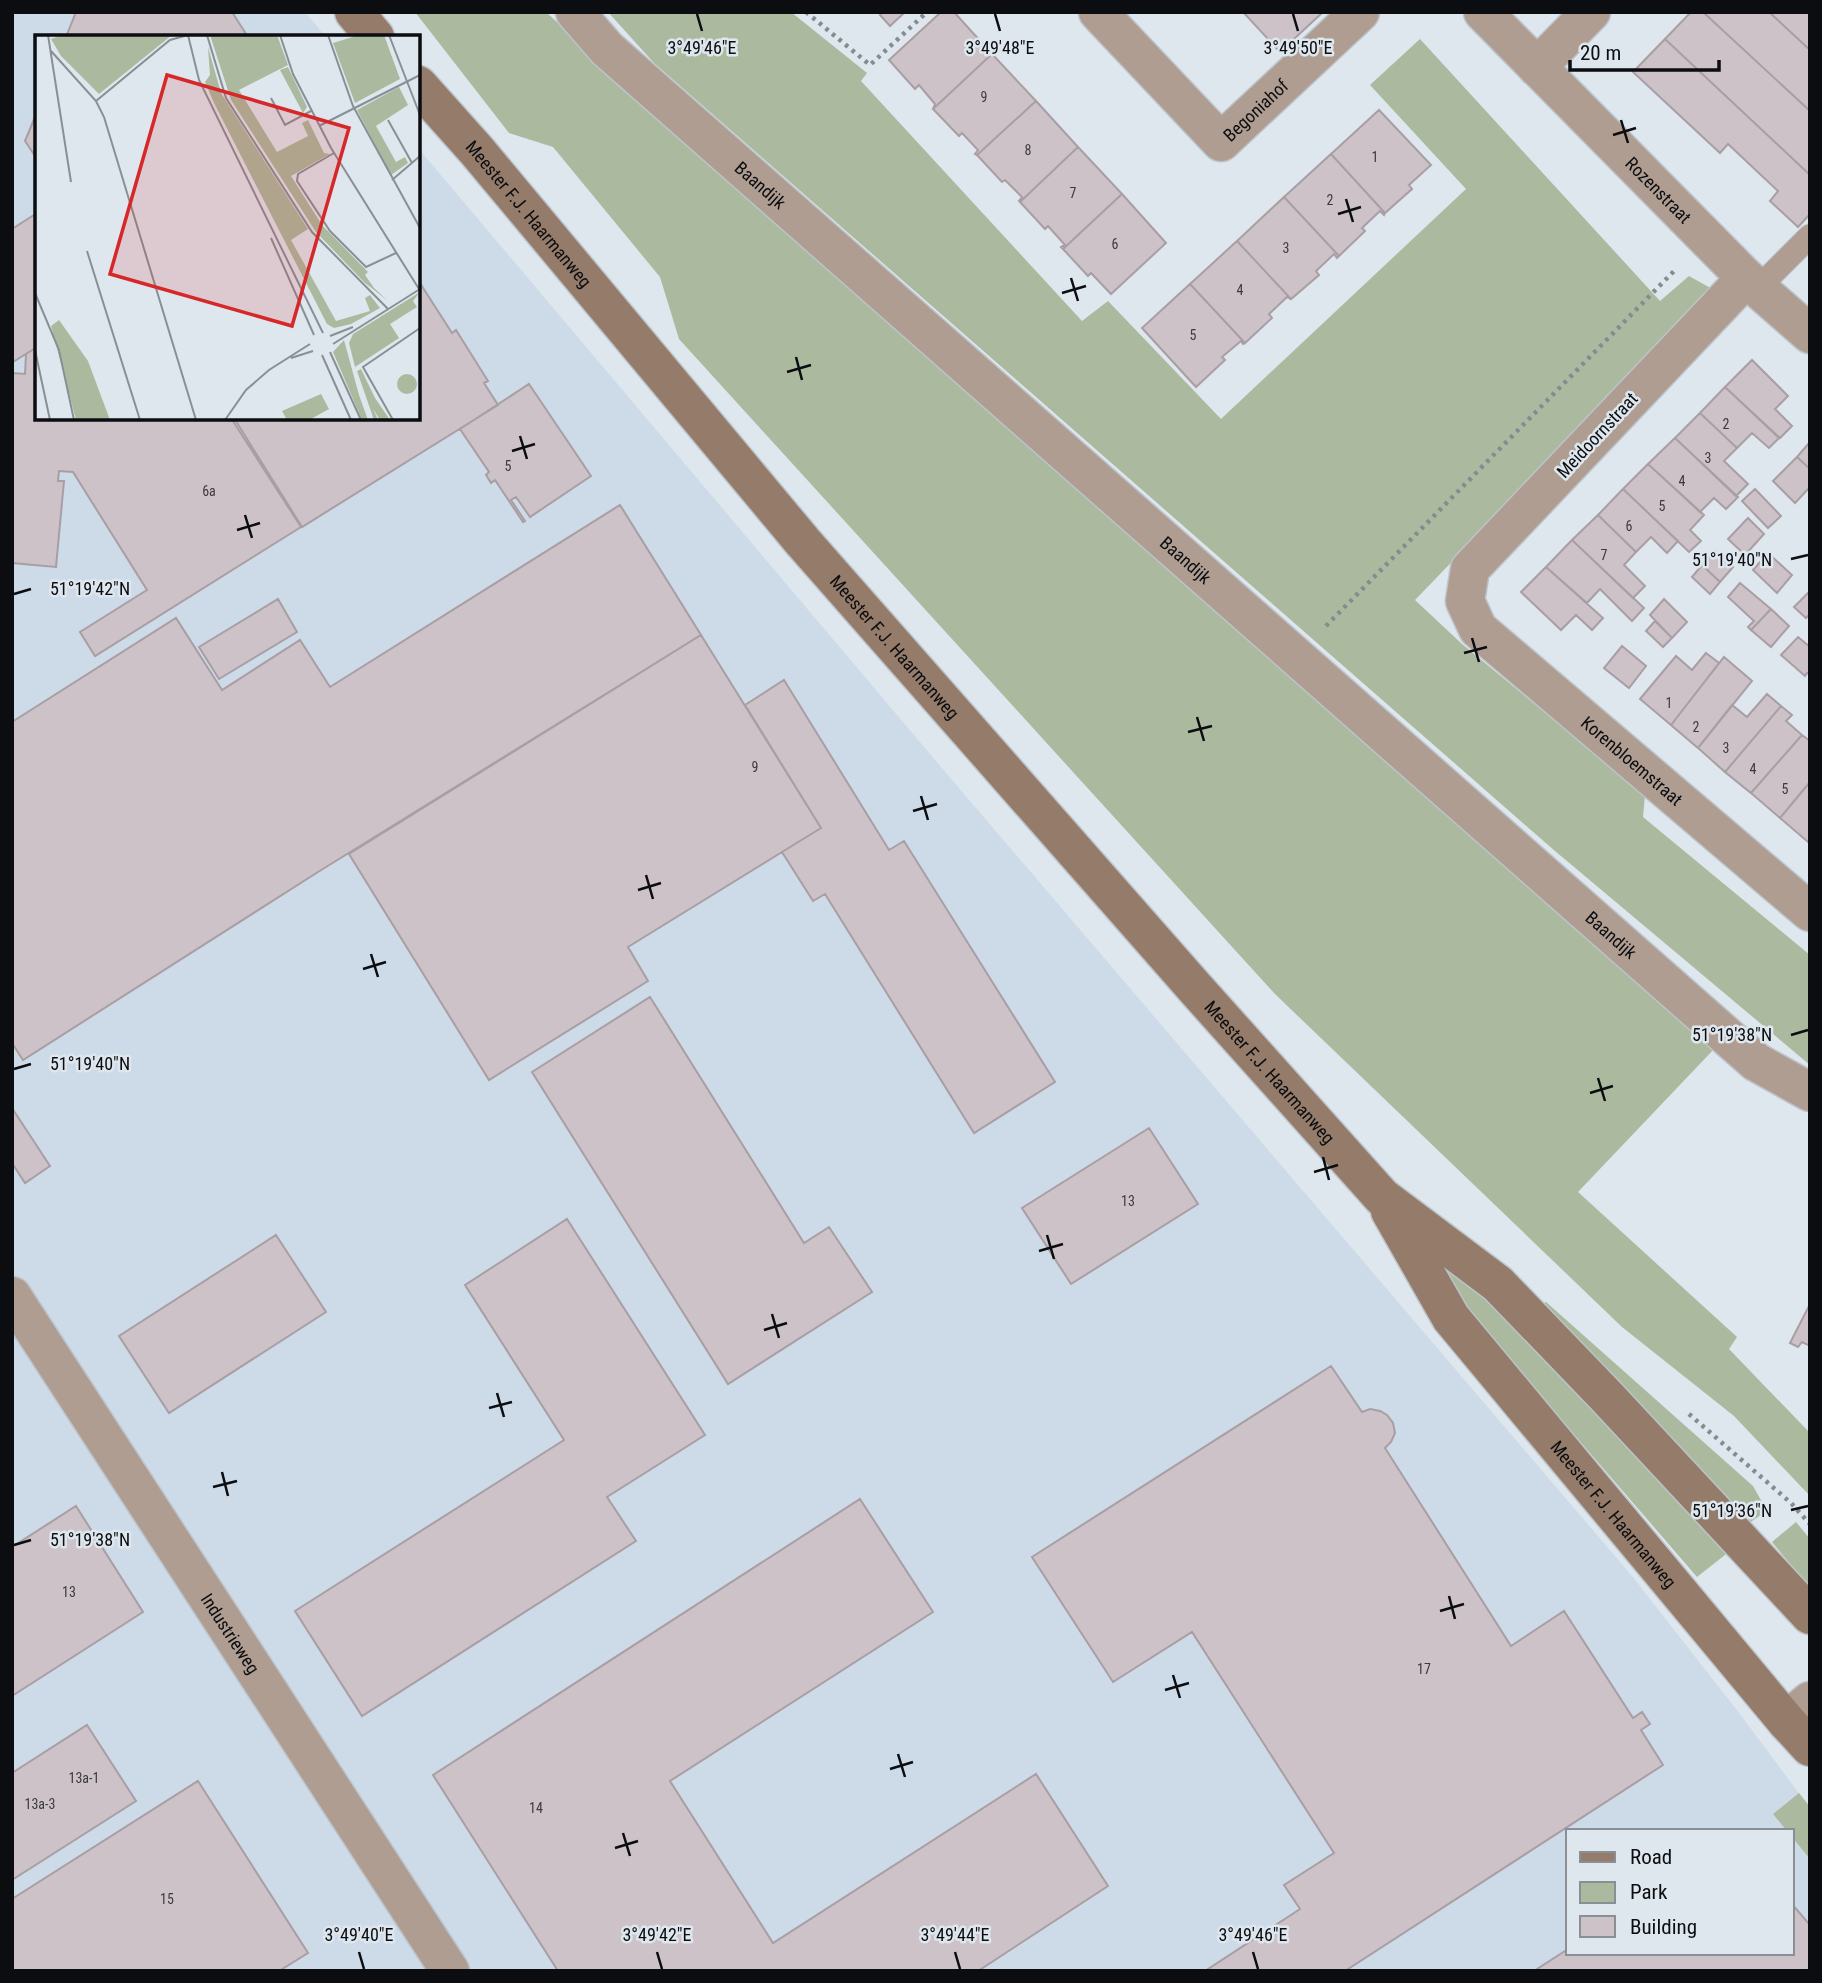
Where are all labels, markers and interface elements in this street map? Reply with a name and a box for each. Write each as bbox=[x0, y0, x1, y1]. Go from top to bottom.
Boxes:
scale bar bbox=[1570, 28, 1719, 72]
inset map bbox=[35, 35, 420, 420]
text: 3°49'46"E bbox=[667, 37, 737, 58]
text: 3°49'48"E bbox=[965, 37, 1035, 58]
text: 3°49'50"E bbox=[1263, 37, 1333, 58]
text: 20 m bbox=[1580, 41, 1621, 65]
street label: Begoniahof bbox=[1219, 74, 1292, 145]
house number: 9 bbox=[981, 89, 987, 105]
street label: Meester F.J. Haarmanweg bbox=[462, 136, 596, 291]
house number: 8 bbox=[1025, 142, 1032, 158]
house number: 1 bbox=[1372, 149, 1378, 165]
street label: Rozenstraat bbox=[1622, 152, 1696, 227]
street label: Baandijk bbox=[731, 157, 791, 213]
house number: 7 bbox=[1070, 185, 1077, 201]
house number: 2 bbox=[1327, 192, 1334, 208]
house number: 6 bbox=[1112, 236, 1119, 252]
house number: 3 bbox=[1283, 240, 1289, 256]
house number: 4 bbox=[1237, 282, 1244, 298]
house number: 5 bbox=[1190, 327, 1197, 343]
street label: Meidoornstraat bbox=[1552, 388, 1642, 482]
house number: 2 bbox=[1723, 416, 1730, 432]
house number: 3 bbox=[1705, 450, 1711, 466]
house number: 5 bbox=[505, 458, 512, 474]
house number: 4 bbox=[1679, 473, 1686, 489]
house number: 6a bbox=[202, 483, 216, 499]
house number: 5 bbox=[1659, 498, 1666, 514]
house number: 6 bbox=[1626, 518, 1633, 534]
street label: Baandijk bbox=[1156, 532, 1216, 588]
house number: 7 bbox=[1601, 547, 1608, 563]
text: 51°19'40"N bbox=[1692, 549, 1772, 570]
street label: Meester F.J. Haarmanweg bbox=[826, 570, 964, 723]
text: 51°19'42"N bbox=[50, 578, 130, 599]
house number: 1 bbox=[1666, 695, 1672, 711]
street label: Korenbloemstraat bbox=[1577, 711, 1687, 809]
house number: 2 bbox=[1693, 719, 1700, 735]
house number: 3 bbox=[1723, 740, 1729, 756]
house number: 9 bbox=[752, 759, 758, 775]
house number: 4 bbox=[1750, 761, 1757, 777]
house number: 5 bbox=[1782, 781, 1789, 797]
street label: Baandijk bbox=[1582, 906, 1641, 963]
street label: Meester F.J. Haarmanweg bbox=[1201, 996, 1340, 1148]
text: 51°19'38"N bbox=[1692, 1024, 1772, 1045]
text: 51°19'40"N bbox=[50, 1053, 130, 1074]
house number: 13 bbox=[1121, 1193, 1135, 1209]
street label: Meester F.J. Haarmanweg bbox=[1547, 1436, 1681, 1592]
text: 51°19'36"N bbox=[1692, 1500, 1772, 1521]
text: 51°19'38"N bbox=[50, 1529, 130, 1550]
house number: 13 bbox=[62, 1584, 76, 1600]
street label: Industrieweg bbox=[197, 1589, 265, 1677]
house number: 17 bbox=[1417, 1661, 1431, 1677]
house number: 13a-1 bbox=[69, 1770, 99, 1786]
house number: 13a-3 bbox=[25, 1796, 55, 1812]
house number: 14 bbox=[529, 1800, 543, 1816]
legend bbox=[1566, 1829, 1794, 1955]
text: Road bbox=[1630, 1845, 1672, 1869]
text: Park bbox=[1630, 1880, 1668, 1904]
house number: 15 bbox=[160, 1891, 174, 1907]
text: Building bbox=[1630, 1915, 1697, 1939]
text: 3°49'40"E bbox=[324, 1924, 394, 1945]
text: 3°49'42"E bbox=[622, 1924, 692, 1945]
text: 3°49'44"E bbox=[920, 1924, 990, 1945]
text: 3°49'46"E bbox=[1218, 1924, 1288, 1945]

